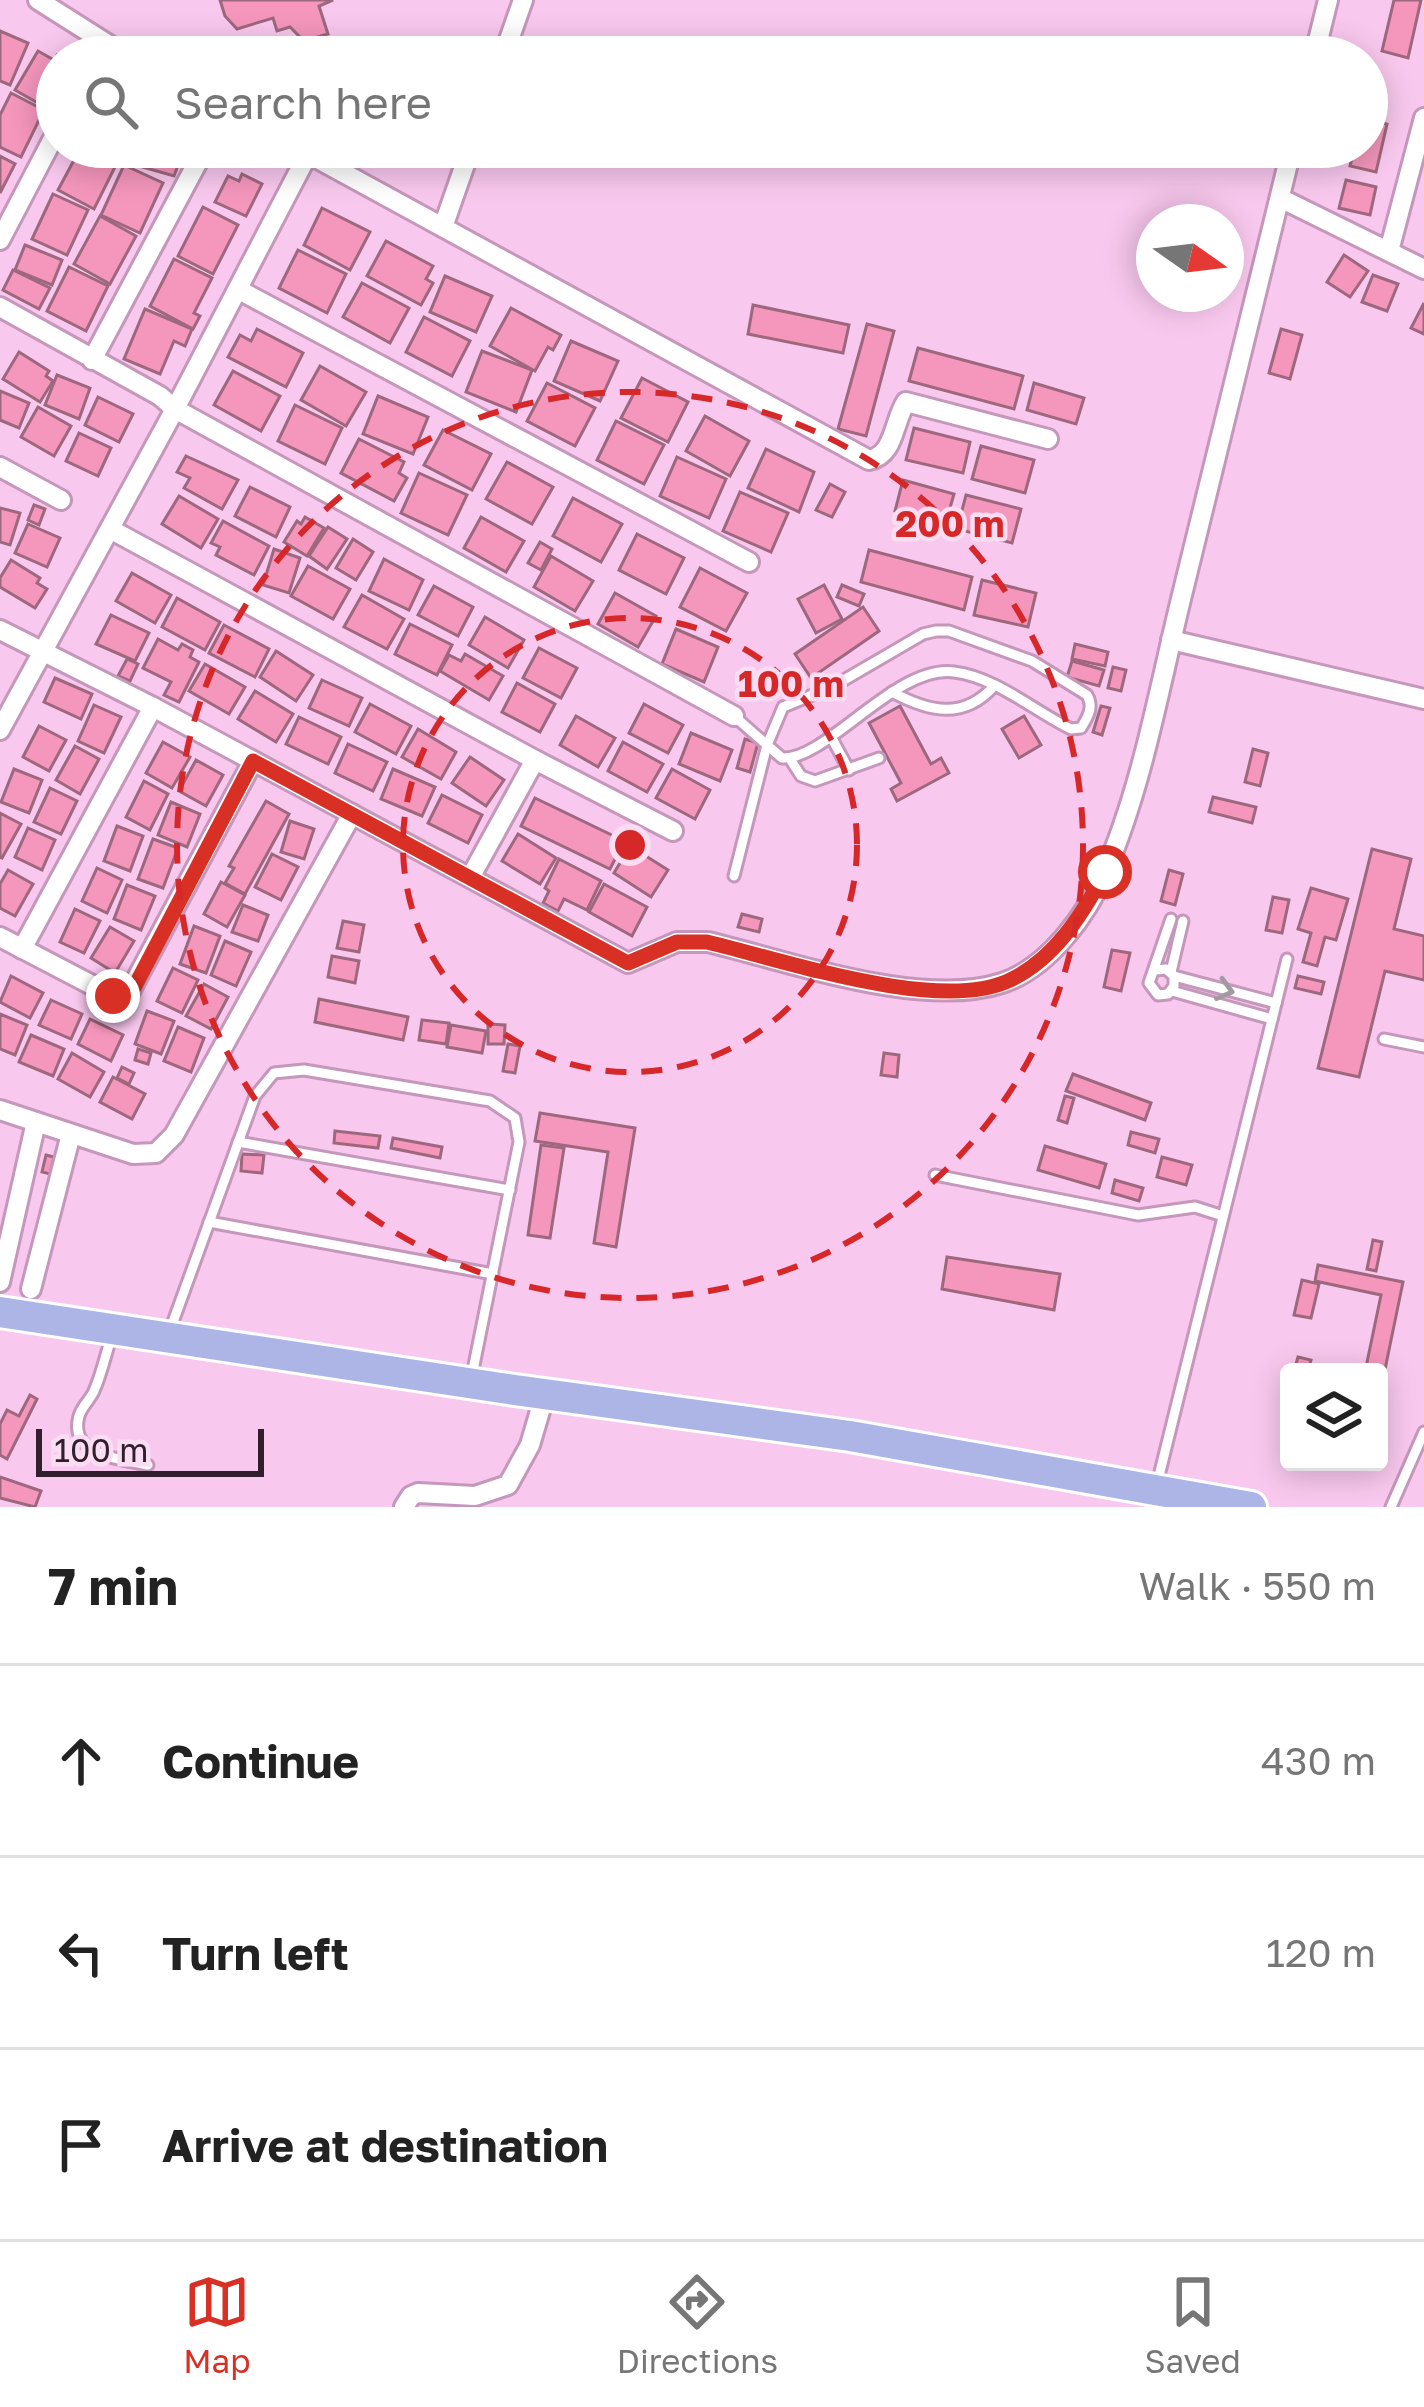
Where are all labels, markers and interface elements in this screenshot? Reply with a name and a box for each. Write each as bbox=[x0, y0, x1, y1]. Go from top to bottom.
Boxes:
search box bbox=[36, 36, 1388, 168]
icon: search bbox=[78, 69, 144, 135]
text: Search here bbox=[174, 75, 432, 129]
north arrow bbox=[1136, 204, 1244, 312]
text: 200 m bbox=[895, 502, 1005, 545]
text: 100 m bbox=[738, 662, 844, 705]
centre of rings bbox=[609, 824, 651, 866]
route start bbox=[1078, 845, 1132, 899]
route end bbox=[86, 969, 140, 1023]
one-way arrow bbox=[1214, 975, 1234, 1000]
map controls bbox=[1280, 1363, 1388, 1471]
button: layers bbox=[1280, 1363, 1388, 1471]
scale bar bbox=[36, 1423, 264, 1476]
text: 100 m bbox=[54, 1430, 148, 1469]
text: 7 min bbox=[48, 1555, 178, 1616]
text: Walk · 550 m bbox=[1139, 1562, 1376, 1609]
icon: ahead bbox=[48, 1728, 114, 1794]
text: Continue bbox=[162, 1734, 359, 1788]
text: 430 m bbox=[1261, 1737, 1376, 1784]
icon: left bbox=[48, 1920, 114, 1986]
text: Turn left bbox=[162, 1926, 349, 1980]
text: 120 m bbox=[1266, 1929, 1376, 1976]
icon: arrive bbox=[48, 2112, 114, 2178]
text: Arrive at destination bbox=[162, 2118, 608, 2172]
tab: Map bbox=[183, 2269, 251, 2380]
tab: Directions bbox=[617, 2269, 778, 2380]
tab: Saved bbox=[1144, 2269, 1241, 2380]

